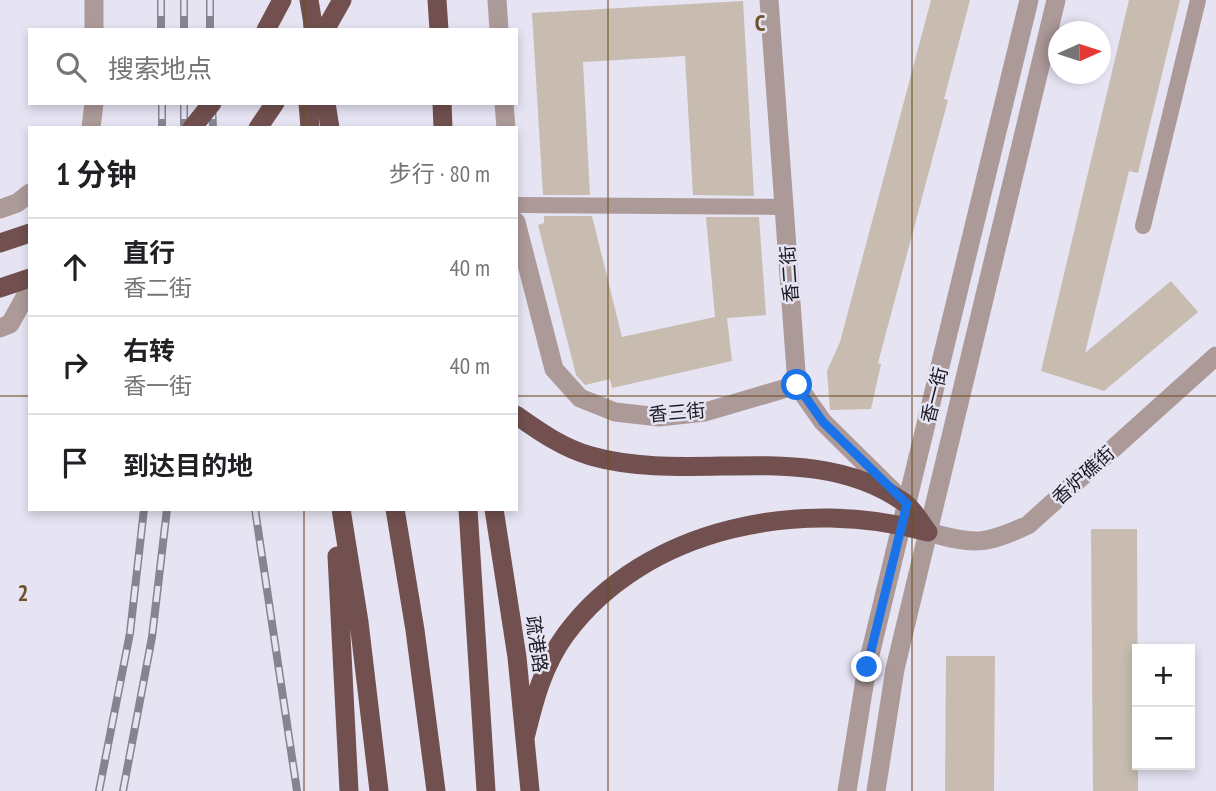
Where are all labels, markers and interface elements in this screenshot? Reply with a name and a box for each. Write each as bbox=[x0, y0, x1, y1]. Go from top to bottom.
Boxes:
text: C bbox=[755, 8, 766, 37]
north arrow bbox=[1048, 21, 1111, 84]
search box bbox=[28, 28, 518, 105]
icon: search bbox=[52, 48, 90, 86]
text: 搜索地点 bbox=[108, 52, 212, 85]
text: 1 分钟 bbox=[56, 154, 137, 193]
text: 步行 · 80 m bbox=[389, 159, 490, 188]
text: 直行 bbox=[123, 236, 175, 269]
street label: 香二街 bbox=[775, 245, 803, 303]
icon: ahead bbox=[56, 248, 94, 286]
text: 40 m bbox=[449, 253, 490, 282]
text: 香二街 bbox=[123, 273, 192, 302]
text: 右转 bbox=[123, 334, 175, 367]
icon: right bbox=[56, 346, 94, 384]
text: 40 m bbox=[449, 351, 490, 380]
street label: 香一街 bbox=[915, 364, 953, 426]
route start bbox=[781, 369, 812, 400]
text: 香一街 bbox=[123, 371, 192, 400]
street label: 香三街 bbox=[648, 398, 706, 426]
street label: 香炉礁街 bbox=[1047, 441, 1119, 509]
icon: arrive bbox=[56, 444, 94, 482]
text: 到达目的地 bbox=[123, 449, 253, 482]
text: 2 bbox=[18, 578, 29, 607]
street label: 疏港路 bbox=[521, 614, 553, 674]
map controls bbox=[1132, 644, 1195, 770]
button: + bbox=[1132, 644, 1195, 707]
route end bbox=[851, 651, 882, 682]
button: − bbox=[1132, 707, 1195, 770]

